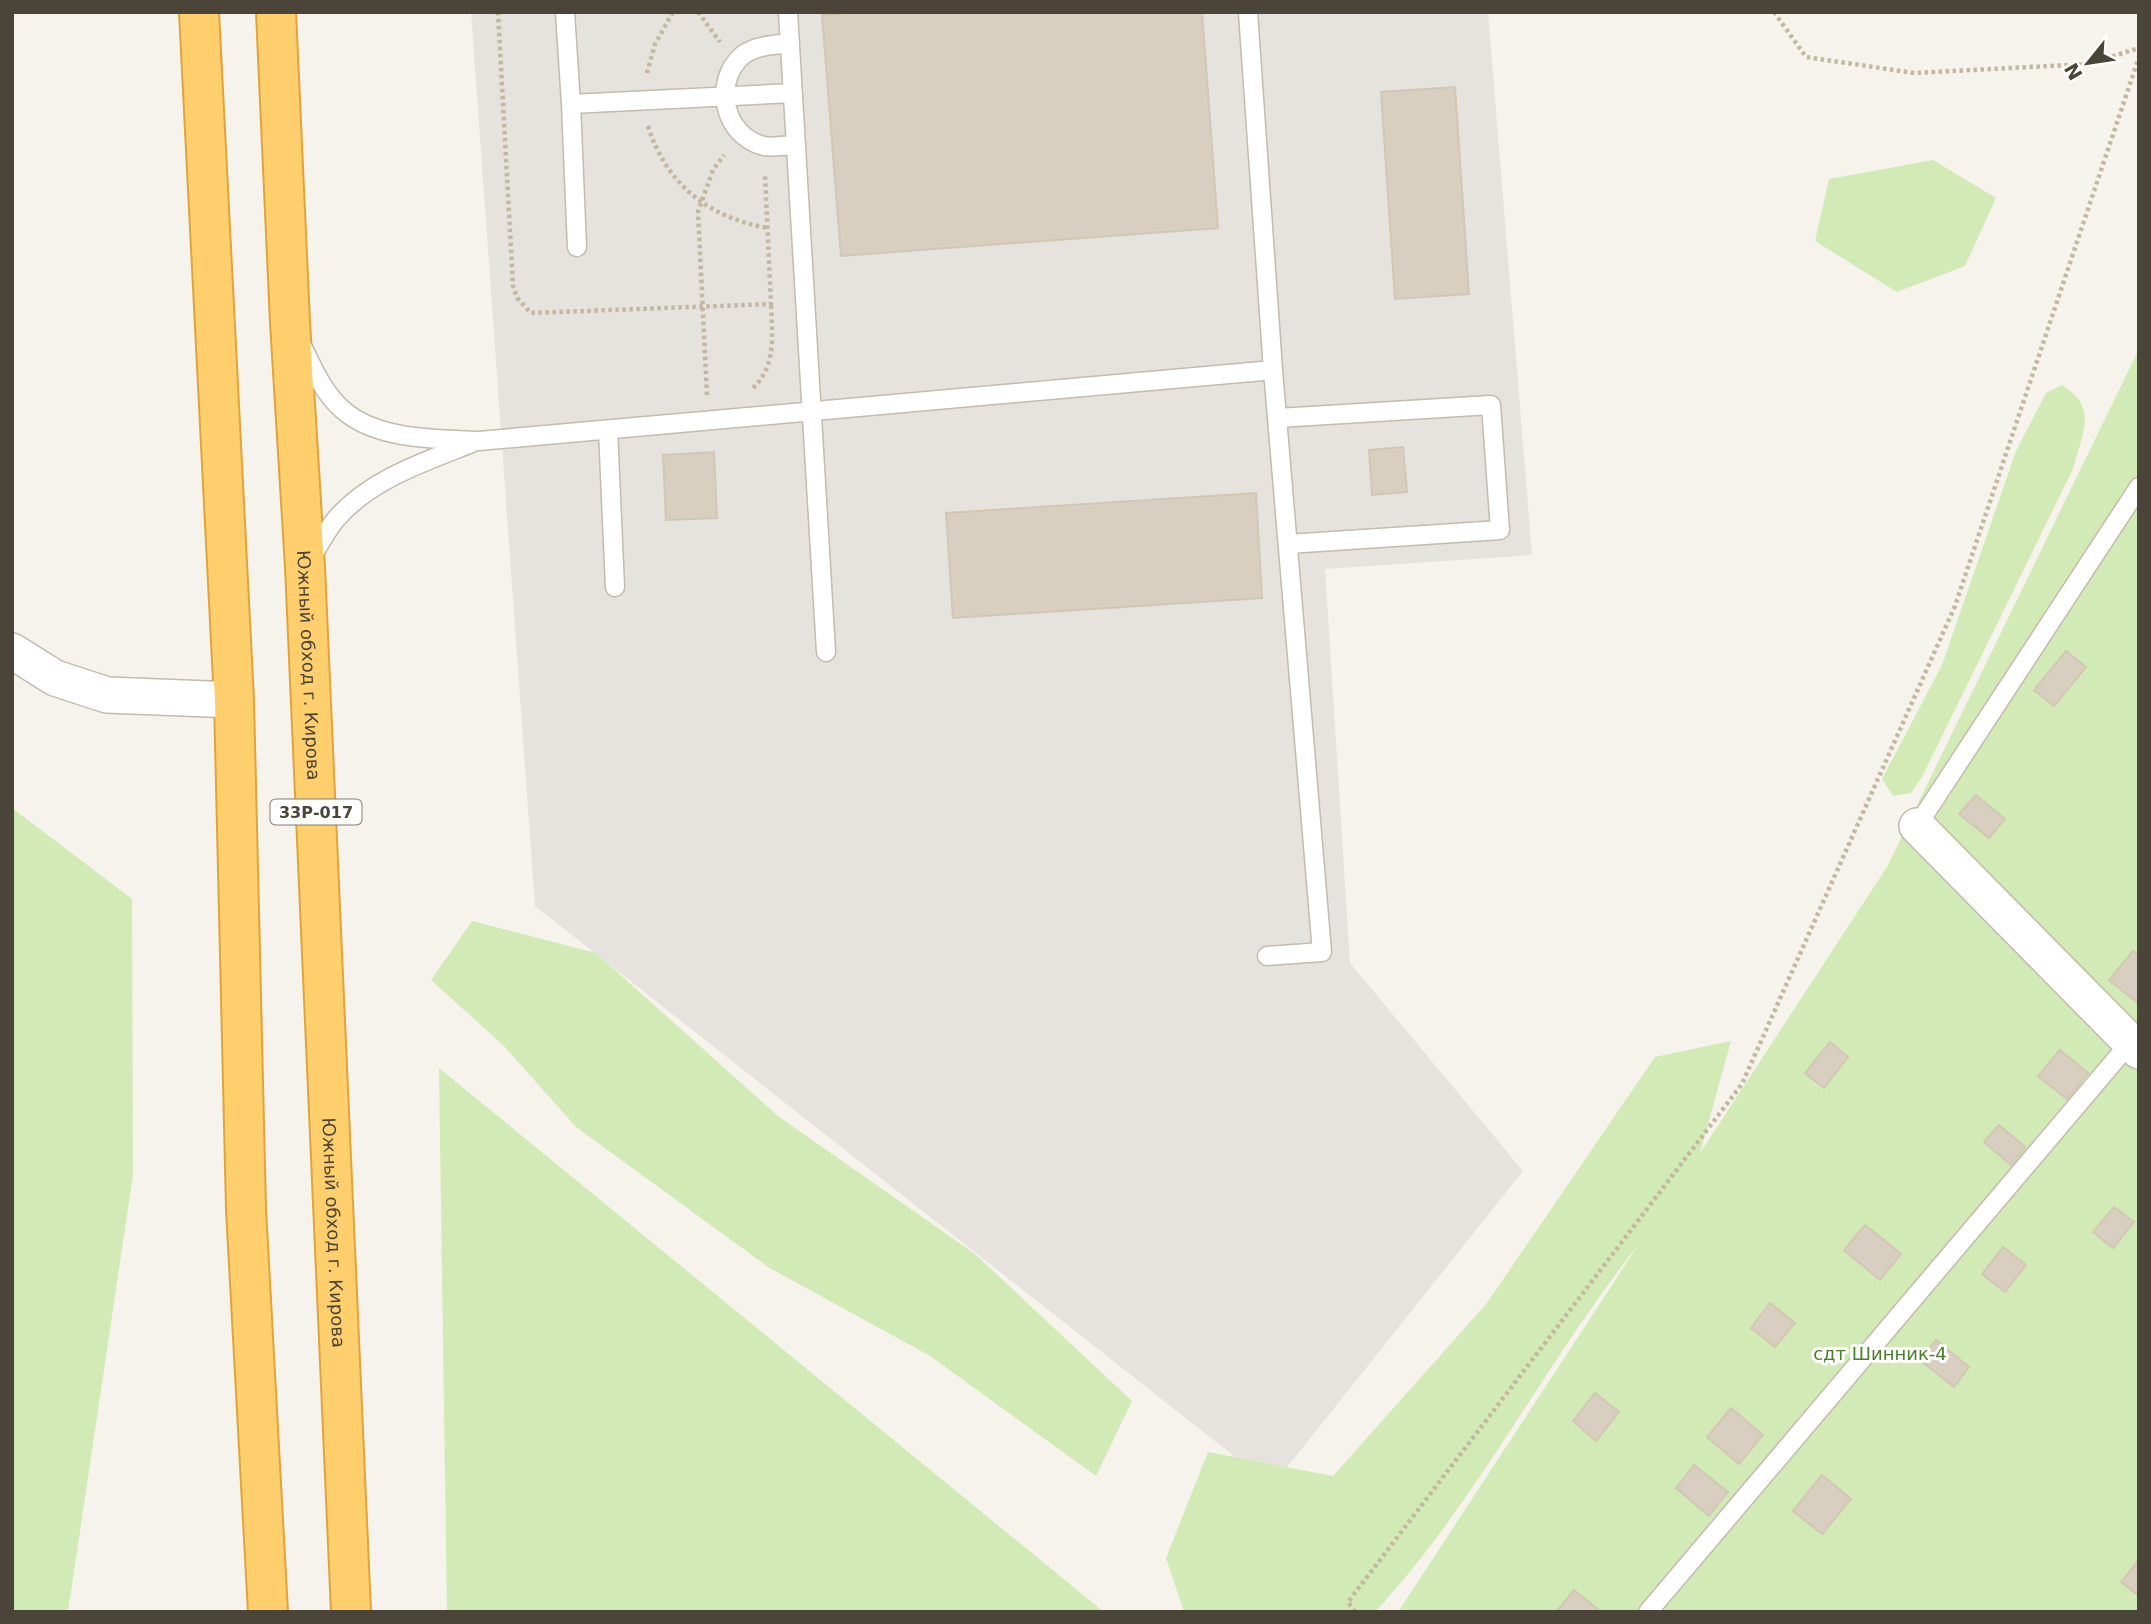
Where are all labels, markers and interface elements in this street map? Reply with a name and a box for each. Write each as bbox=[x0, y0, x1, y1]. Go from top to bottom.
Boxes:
north arrow bbox=[2053, 28, 2123, 98]
text: N bbox=[2060, 59, 2087, 84]
street label: Южный обход г. Кирова bbox=[293, 549, 325, 781]
road number: 33Р-017 bbox=[270, 800, 362, 824]
street label: Южный обход г. Кирова bbox=[319, 1117, 350, 1348]
park label: сдт Шинник-4 bbox=[1813, 1343, 1947, 1364]

